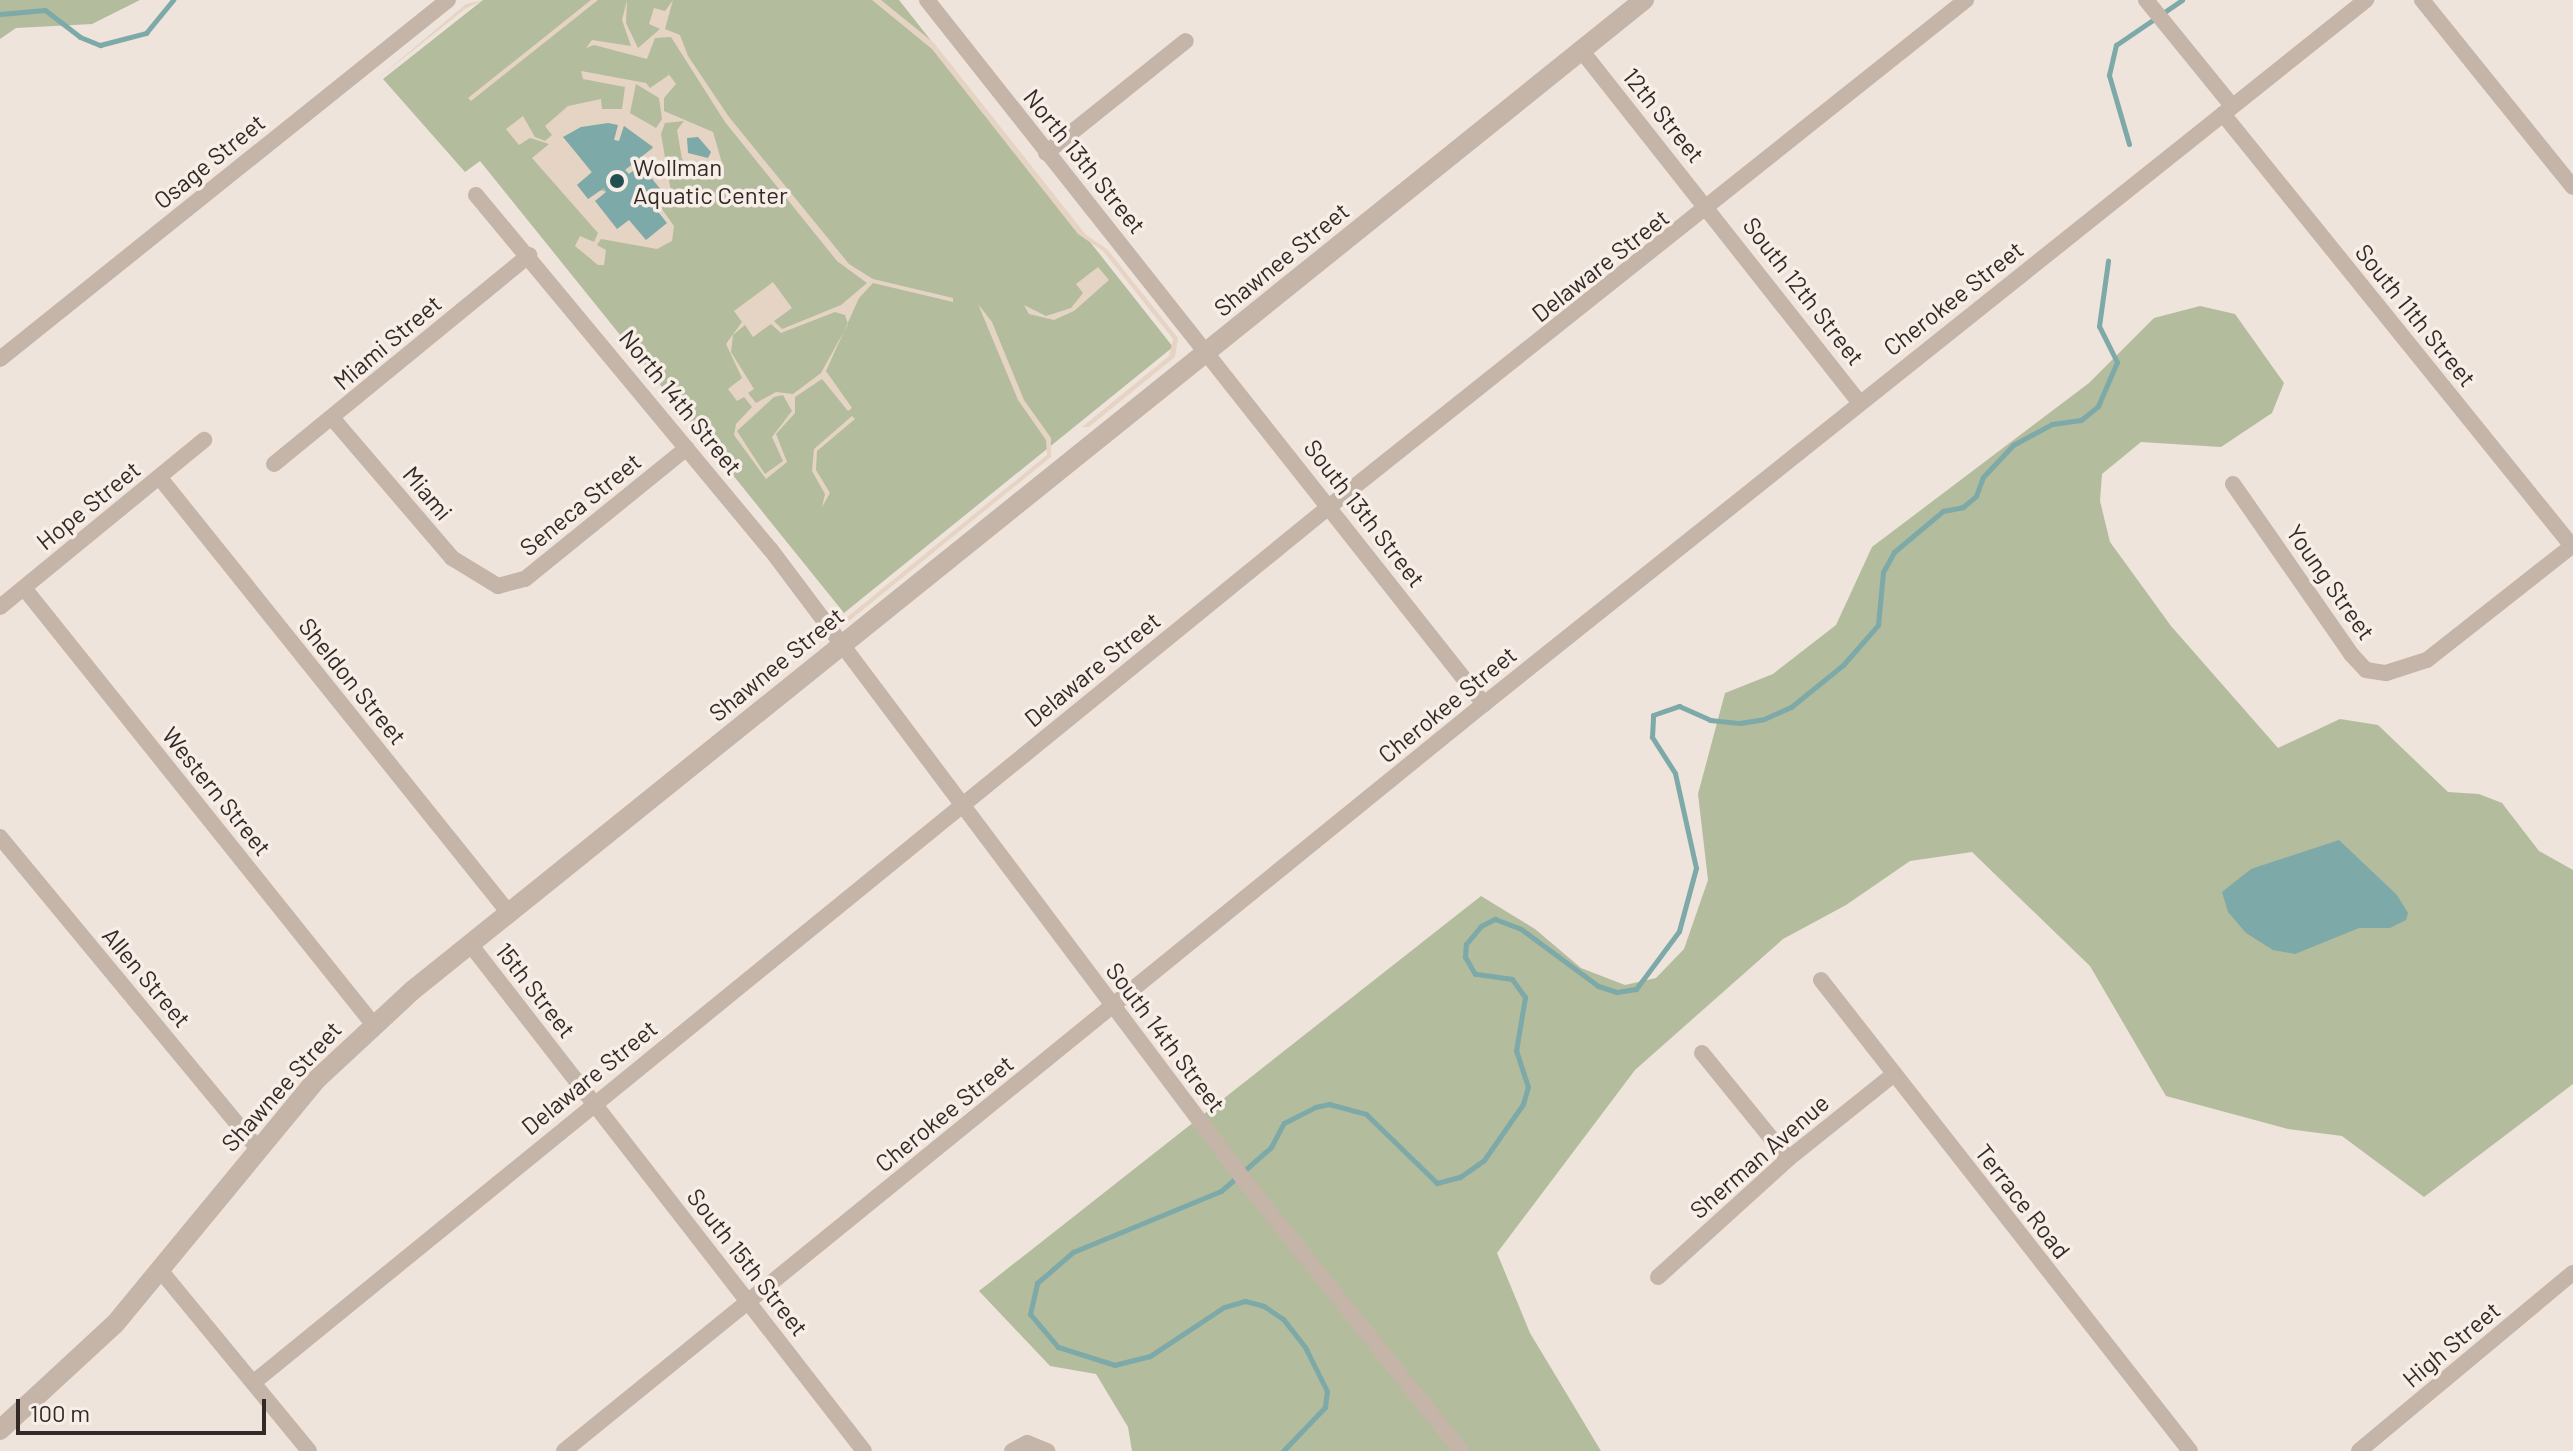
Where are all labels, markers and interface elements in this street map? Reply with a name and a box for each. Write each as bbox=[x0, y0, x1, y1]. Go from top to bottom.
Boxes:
street label: 12th Street bbox=[1617, 62, 1711, 168]
street label: North 13th Street bbox=[1018, 83, 1152, 239]
street label: Osage Street bbox=[148, 107, 270, 215]
place label: Wollman Aquatic Center bbox=[633, 153, 788, 209]
marker: Wollman Aquatic Center bbox=[608, 172, 626, 190]
street label: Shawnee Street bbox=[1208, 196, 1354, 322]
street label: Delaware Street bbox=[1526, 202, 1674, 328]
street label: South 12th Street bbox=[1737, 211, 1871, 371]
street label: Cherokee Street bbox=[1877, 235, 2029, 361]
street label: South 11th Street bbox=[2350, 238, 2482, 392]
street label: Miami Street bbox=[327, 289, 447, 395]
street label: North 14th Street bbox=[614, 324, 748, 480]
street label: South 13th Street bbox=[1298, 434, 1432, 592]
street label: Seneca Street bbox=[514, 446, 646, 562]
street label: Hope Street bbox=[30, 454, 146, 556]
street label: Miami bbox=[397, 460, 459, 526]
street label: Young Street bbox=[2281, 519, 2381, 645]
street label: Shawnee Street bbox=[703, 601, 849, 727]
street label: Delaware Street bbox=[1018, 605, 1166, 733]
street label: Sheldon Street bbox=[293, 612, 413, 750]
street label: Cherokee Street bbox=[1372, 640, 1522, 768]
street label: Western Street bbox=[156, 721, 278, 861]
street label: Allen Street bbox=[97, 921, 197, 1033]
street label: 15th Street bbox=[490, 937, 582, 1043]
street label: South 14th Street bbox=[1100, 956, 1232, 1118]
street label: Delaware Street bbox=[515, 1013, 663, 1141]
street label: Shawnee Street bbox=[215, 1015, 347, 1157]
street label: Cherokee Street bbox=[869, 1049, 1019, 1177]
street label: Sherman Avenue bbox=[1684, 1088, 1834, 1224]
street label: Terrace Road bbox=[1969, 1138, 2077, 1264]
street label: South 15th Street bbox=[682, 1183, 814, 1341]
street label: High Street bbox=[2397, 1295, 2505, 1393]
scale bar bbox=[20, 1383, 270, 1433]
text: 100 m bbox=[30, 1398, 90, 1427]

